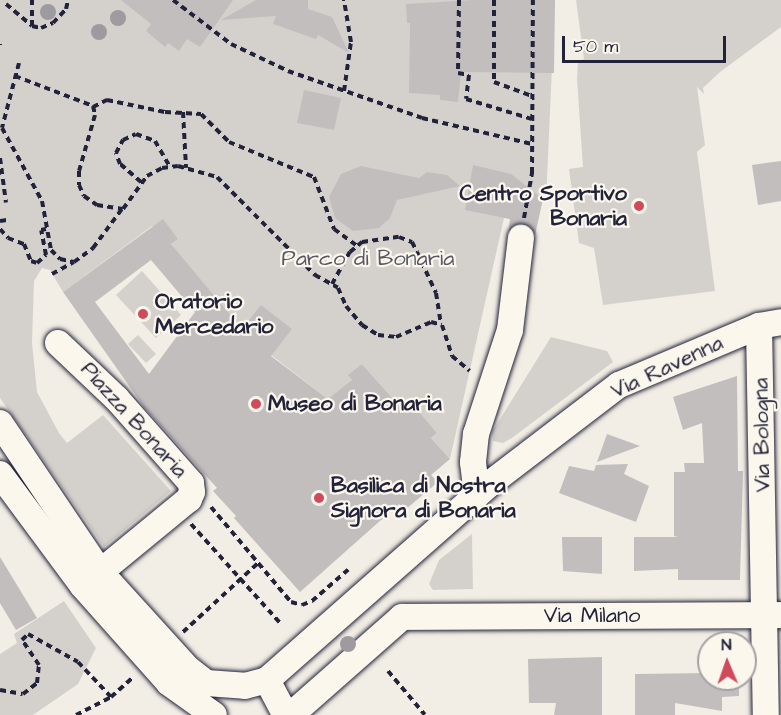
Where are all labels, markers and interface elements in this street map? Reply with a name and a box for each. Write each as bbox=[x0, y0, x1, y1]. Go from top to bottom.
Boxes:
scale bar bbox=[565, 24, 728, 62]
text: 50 m bbox=[573, 34, 618, 59]
place label: Centro Sportivo Bonaria bbox=[459, 180, 627, 231]
marker: Centro Sportivo Bonaria bbox=[632, 199, 646, 213]
park label: Parco di Bonaria bbox=[282, 246, 454, 272]
place label: Oratorio Mercedario bbox=[155, 288, 273, 340]
marker: Oratorio Mercedario bbox=[136, 307, 150, 321]
street label: Via Ravenna bbox=[607, 330, 727, 404]
street label: Piazza Bonaria bbox=[75, 356, 193, 484]
street label: Via Bologna bbox=[748, 378, 776, 492]
place label: Museo di Bonaria bbox=[268, 391, 442, 417]
marker: Museo di Bonaria bbox=[249, 397, 263, 411]
place label: Basilica di Nostra Signora di Bonaria bbox=[331, 472, 516, 524]
marker: Basilica di Nostra Signora di Bonaria bbox=[312, 491, 326, 505]
street label: Via Milano bbox=[544, 603, 640, 629]
north arrow bbox=[697, 631, 757, 691]
text: N bbox=[721, 634, 732, 656]

